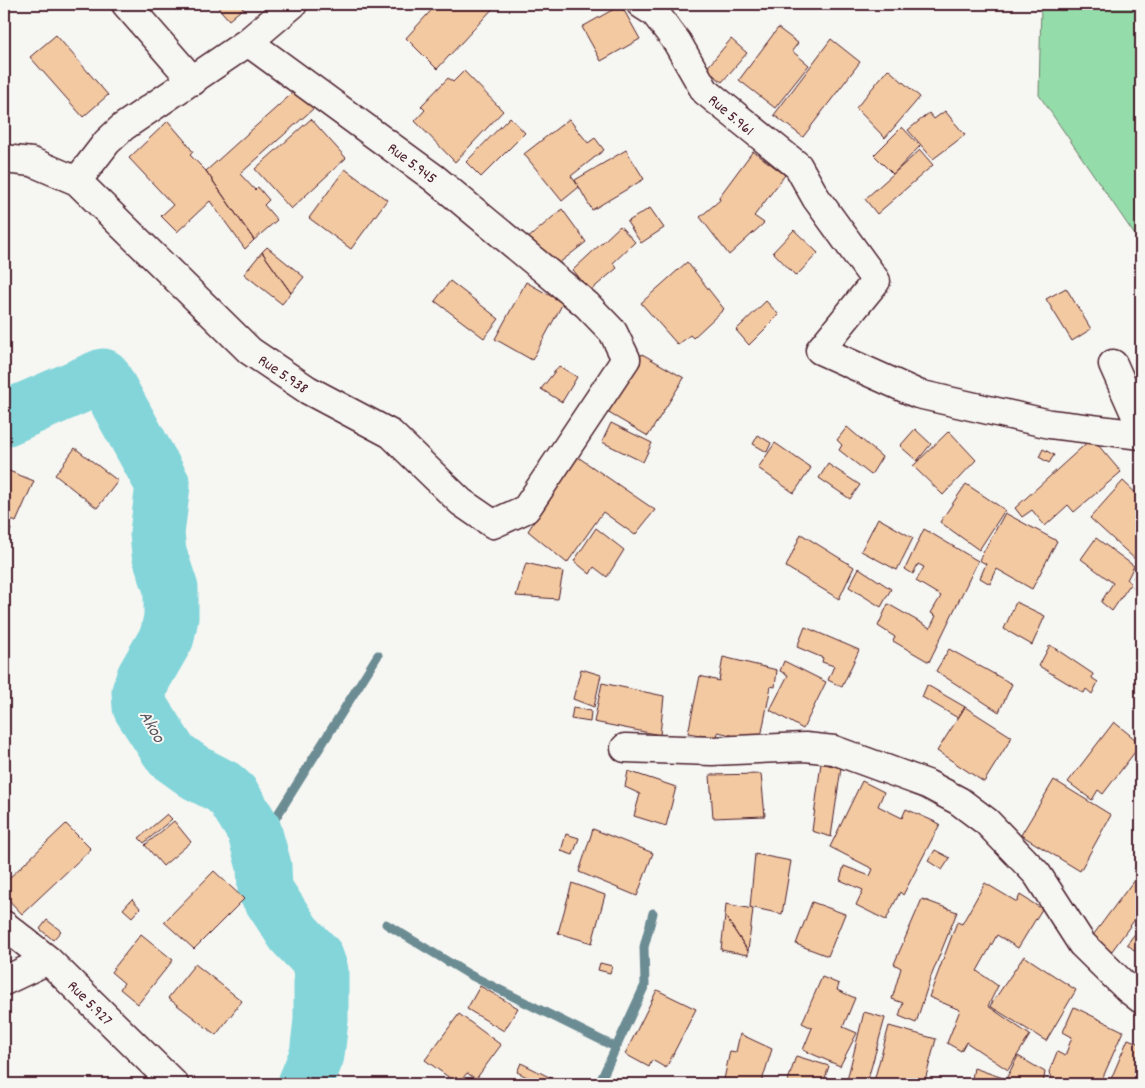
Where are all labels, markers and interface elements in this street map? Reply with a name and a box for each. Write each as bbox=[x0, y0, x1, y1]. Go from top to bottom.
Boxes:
street label: Rue 5.961 bbox=[702, 90, 759, 142]
street label: Rue 5.945 bbox=[382, 138, 441, 190]
street label: Rue 5.938 bbox=[253, 350, 312, 400]
water label: Akoo bbox=[132, 707, 170, 749]
street label: Rue 5.927 bbox=[61, 976, 117, 1032]

